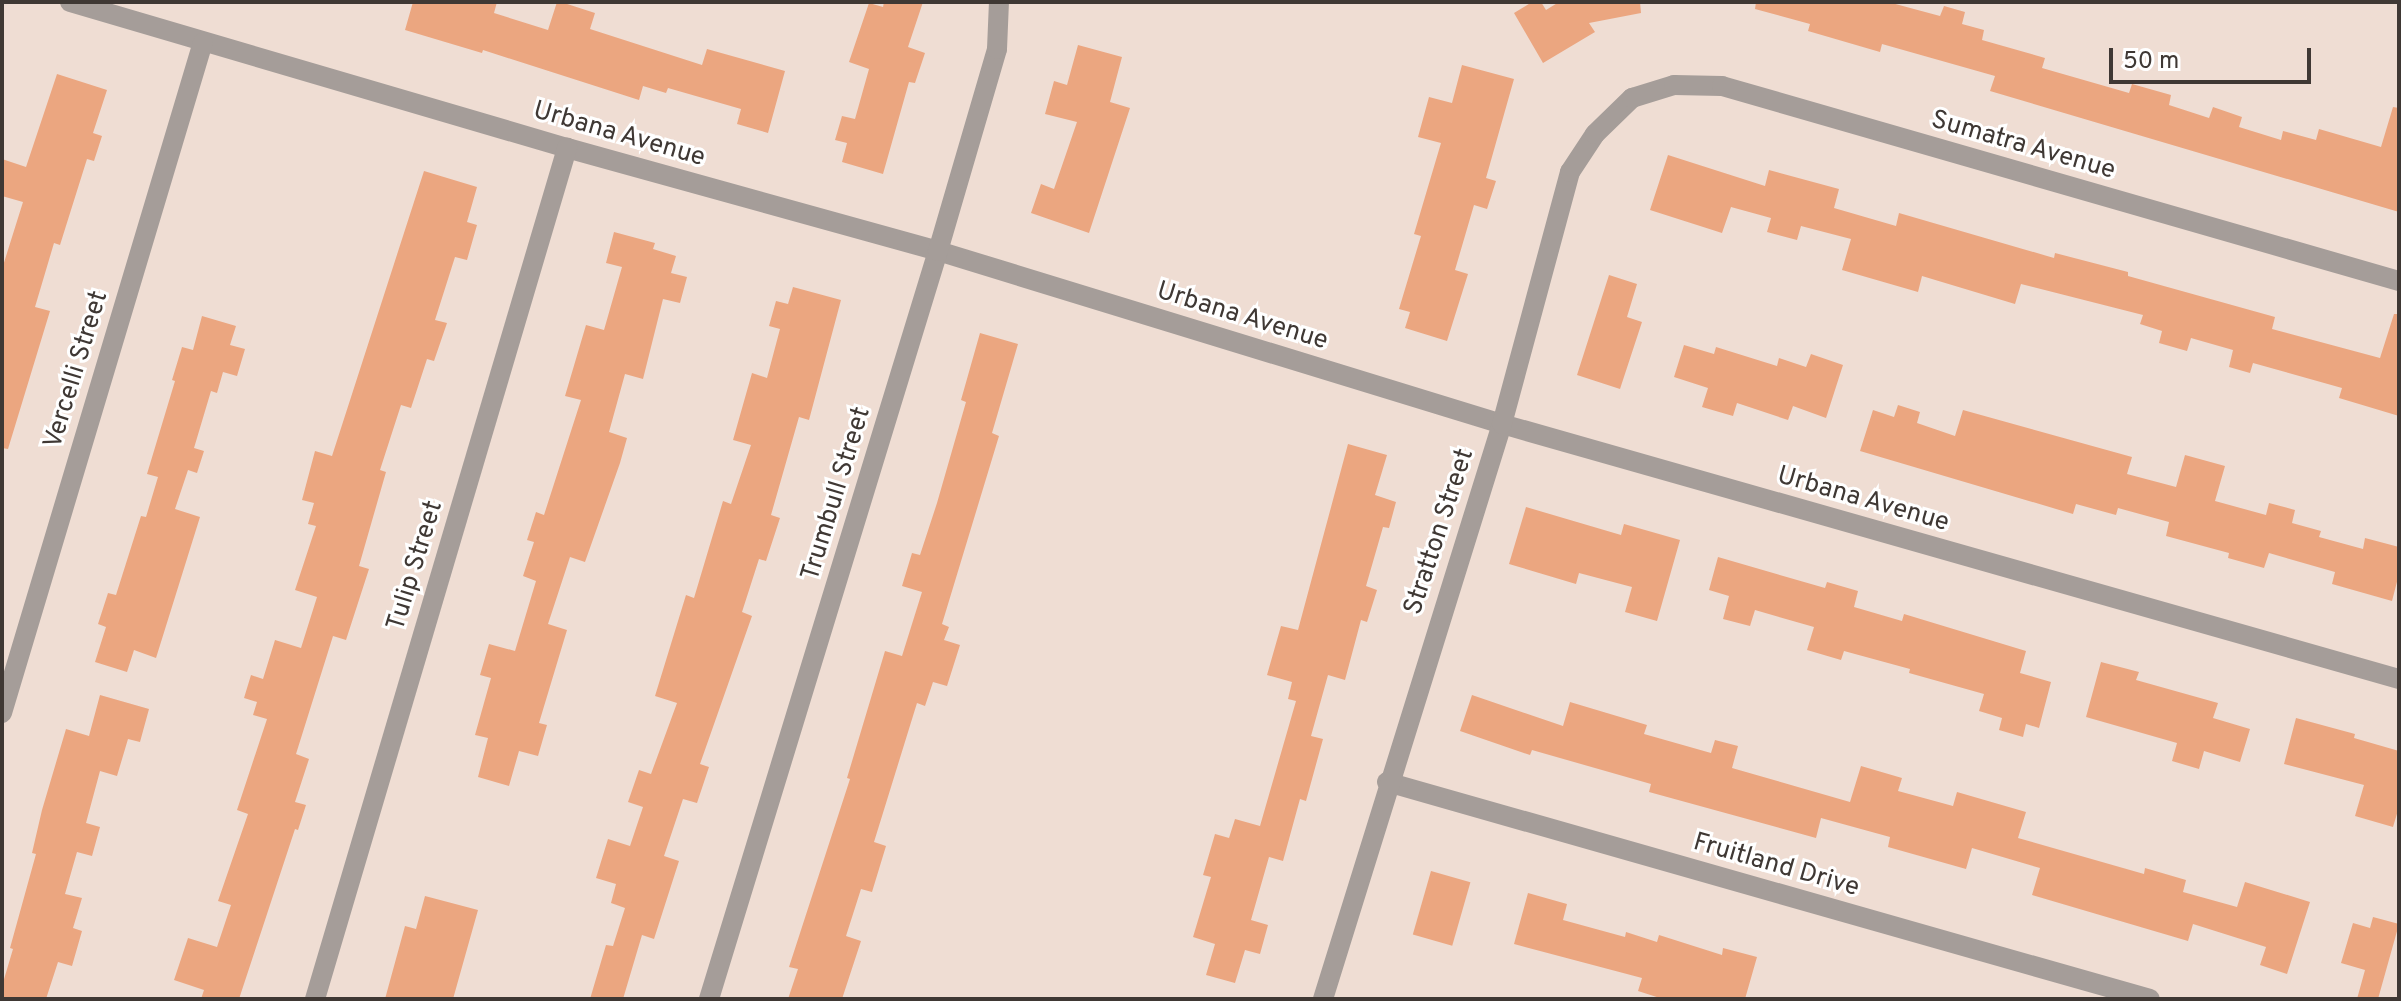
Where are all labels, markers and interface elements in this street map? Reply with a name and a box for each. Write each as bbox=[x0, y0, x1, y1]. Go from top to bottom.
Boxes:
scale bar bbox=[2113, 32, 2315, 82]
text: 50 m bbox=[2123, 47, 2179, 77]
street label: Urbana Avenue bbox=[529, 95, 709, 175]
street label: Sumatra Avenue bbox=[1927, 105, 2119, 187]
street label: Urbana Avenue bbox=[1152, 276, 1332, 358]
street label: Vercelli Street bbox=[38, 287, 116, 453]
street label: Trumbull Street bbox=[796, 403, 878, 585]
street label: Stratton Street bbox=[1398, 445, 1482, 619]
street label: Urbana Avenue bbox=[1773, 460, 1953, 540]
street label: Tulip Street bbox=[381, 497, 451, 635]
street label: Fruitland Drive bbox=[1689, 827, 1863, 905]

